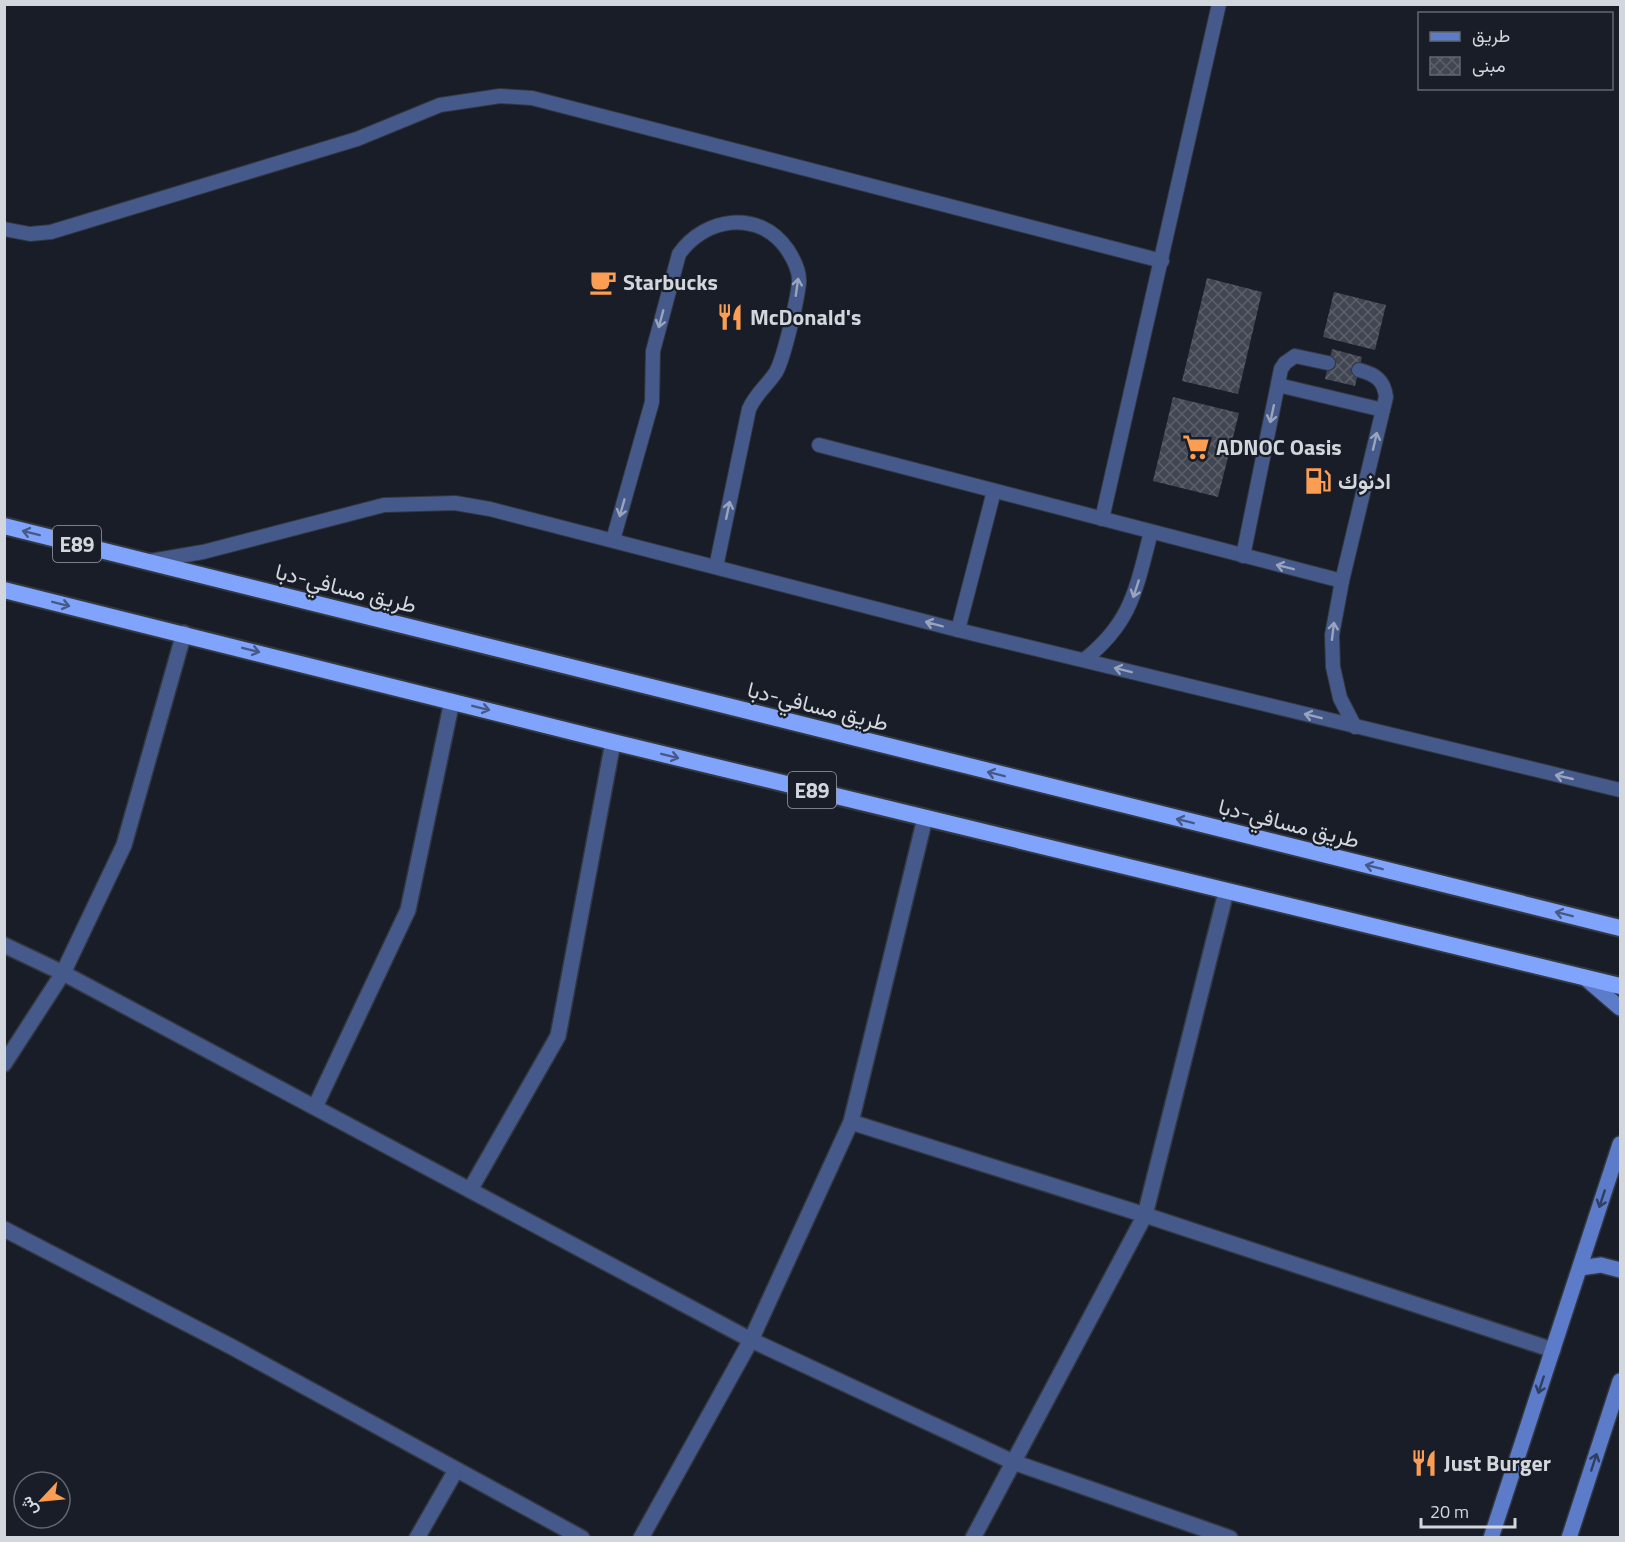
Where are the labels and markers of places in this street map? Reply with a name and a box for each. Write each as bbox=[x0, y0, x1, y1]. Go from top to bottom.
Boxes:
place label: Starbucks bbox=[623, 265, 718, 299]
cafe icon: Starbucks bbox=[588, 267, 618, 297]
place label: McDonald's bbox=[750, 300, 861, 334]
restaurant icon: McDonald's bbox=[715, 302, 745, 332]
place label: ADNOC Oasis bbox=[1216, 430, 1342, 464]
supermarket icon: ADNOC Oasis bbox=[1181, 432, 1211, 462]
place label: ادنوك bbox=[1338, 464, 1391, 498]
fuel station icon: ادنوك bbox=[1303, 466, 1333, 496]
place label: Just Burger bbox=[1444, 1446, 1551, 1480]
restaurant icon: Just Burger bbox=[1409, 1448, 1439, 1478]

